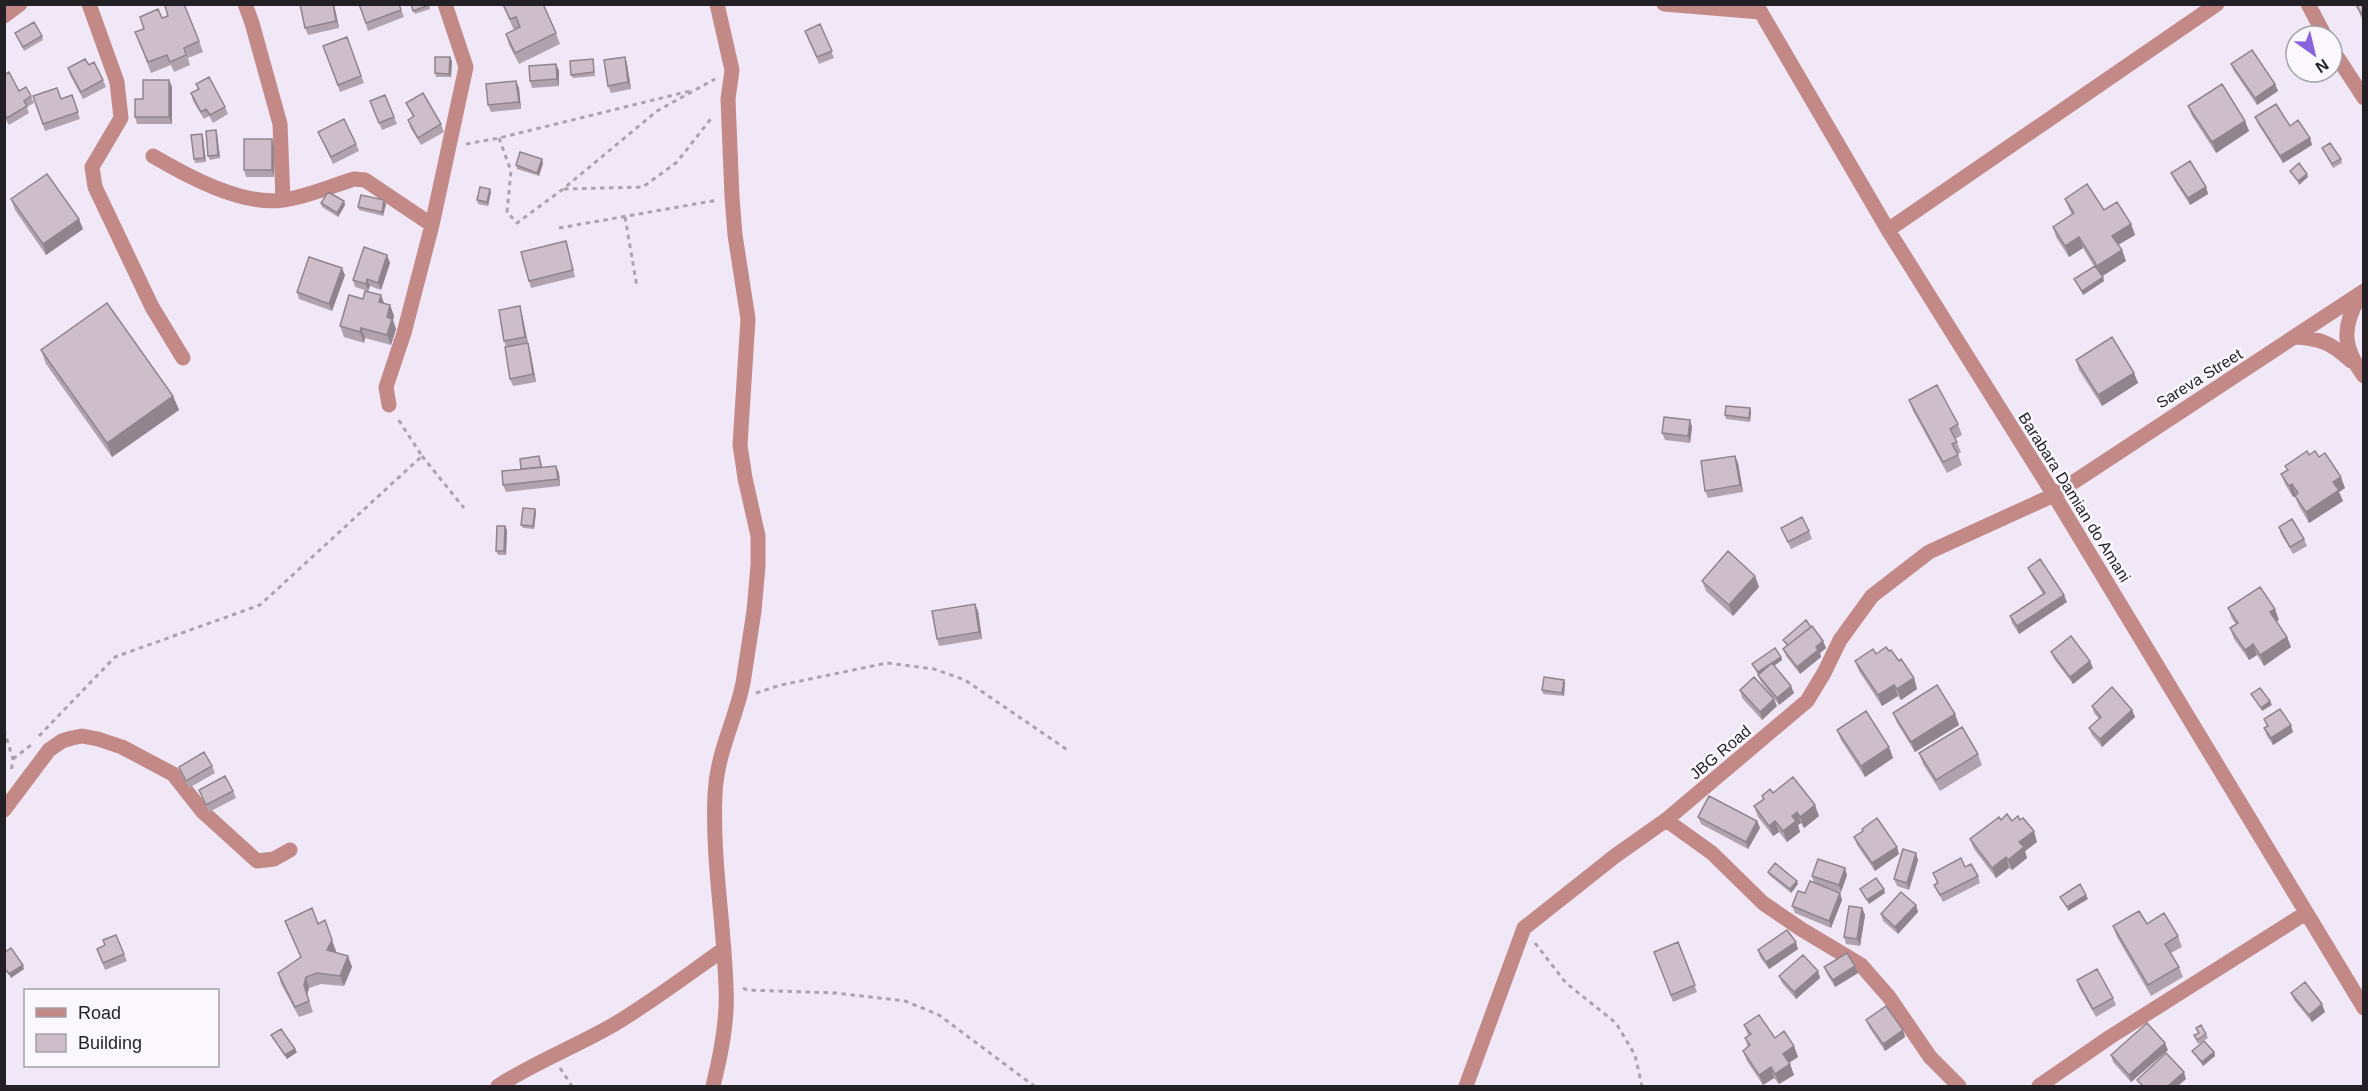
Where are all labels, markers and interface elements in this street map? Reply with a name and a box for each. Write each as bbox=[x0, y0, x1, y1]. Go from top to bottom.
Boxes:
north arrow bbox=[2284, 24, 2344, 84]
text: N bbox=[2313, 56, 2332, 76]
street label: Sareva Street bbox=[2153, 345, 2246, 412]
street label: Barabara Damian do Amani bbox=[2015, 409, 2134, 585]
street label: JBG Road bbox=[1687, 722, 1754, 783]
legend bbox=[24, 989, 219, 1067]
text: Road bbox=[78, 1003, 121, 1023]
text: Building bbox=[78, 1033, 142, 1053]

